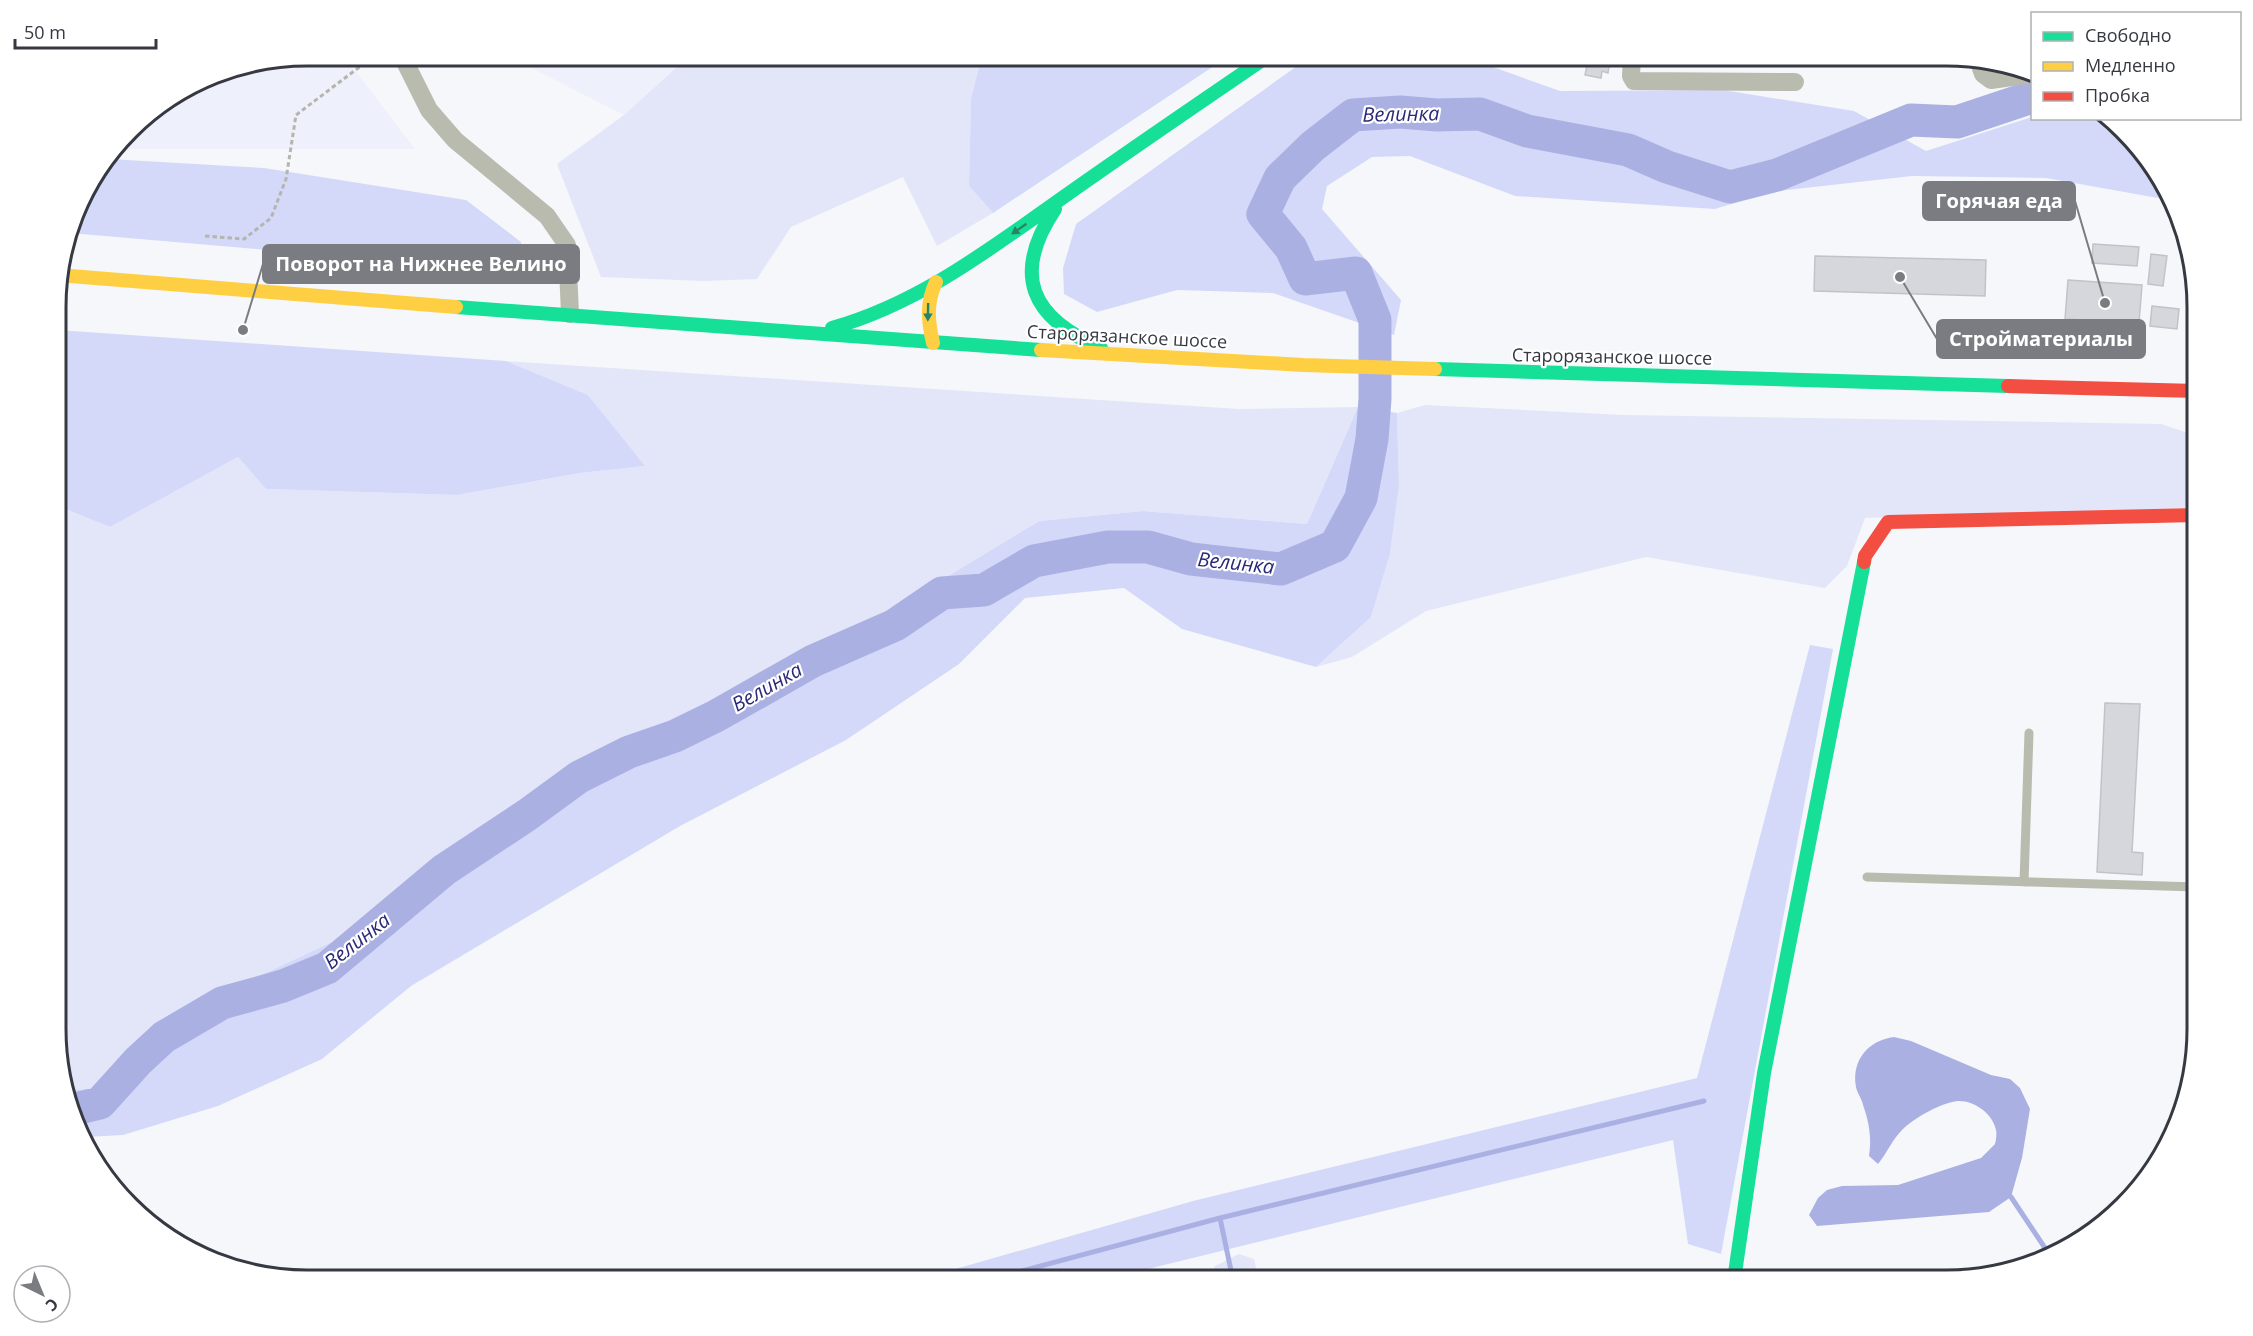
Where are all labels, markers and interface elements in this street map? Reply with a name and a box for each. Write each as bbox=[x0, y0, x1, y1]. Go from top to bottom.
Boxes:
scale bar bbox=[15, 12, 156, 50]
legend bbox=[2031, 12, 2241, 120]
text: 50 m bbox=[24, 20, 66, 44]
text: Свободно bbox=[2085, 23, 2172, 47]
text: Медленно bbox=[2085, 53, 2176, 77]
text: Пробка bbox=[2085, 83, 2150, 107]
water label: Велинка bbox=[1362, 99, 1440, 128]
callout: Горячая еда bbox=[1923, 182, 2075, 220]
text: Горячая еда bbox=[1935, 187, 2063, 214]
one-way arrow bbox=[1011, 223, 1027, 235]
callout: Поворот на Нижнее Велино bbox=[263, 245, 579, 283]
text: Поворот на Нижнее Велино bbox=[275, 250, 567, 277]
one-way arrow bbox=[923, 302, 933, 321]
street label: Старорязанское шоссе bbox=[1026, 319, 1228, 353]
callout: Стройматериалы bbox=[1937, 320, 2145, 358]
text: Стройматериалы bbox=[1949, 325, 2133, 352]
street label: Старорязанское шоссе bbox=[1512, 342, 1712, 370]
water label: Велинка bbox=[1196, 545, 1276, 580]
water label: Велинка bbox=[727, 656, 807, 718]
water label: Велинка bbox=[318, 906, 395, 975]
north arrow bbox=[12, 1264, 72, 1324]
text: С bbox=[41, 1293, 63, 1316]

